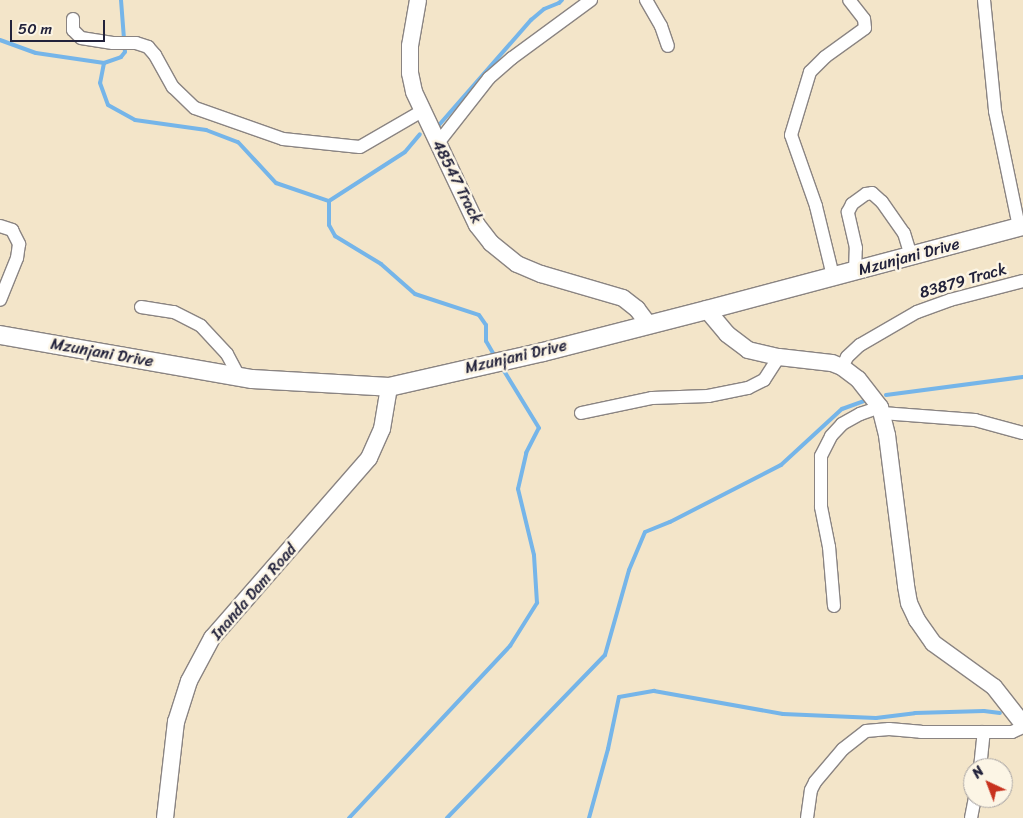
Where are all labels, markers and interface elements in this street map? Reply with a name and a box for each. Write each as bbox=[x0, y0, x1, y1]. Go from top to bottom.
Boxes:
scale bar bbox=[12, 10, 108, 42]
text: 50 m bbox=[18, 16, 52, 42]
street label: 48547 Track bbox=[428, 137, 486, 227]
street label: Mzunjani Drive bbox=[856, 234, 962, 280]
street label: 83879 Track bbox=[917, 259, 1009, 303]
street label: Mzunjani Drive bbox=[49, 335, 155, 371]
street label: Mzunjani Drive bbox=[463, 336, 569, 378]
street label: Inanda Dam Road bbox=[207, 540, 301, 644]
north arrow bbox=[963, 758, 1013, 808]
text: N bbox=[966, 760, 990, 785]

